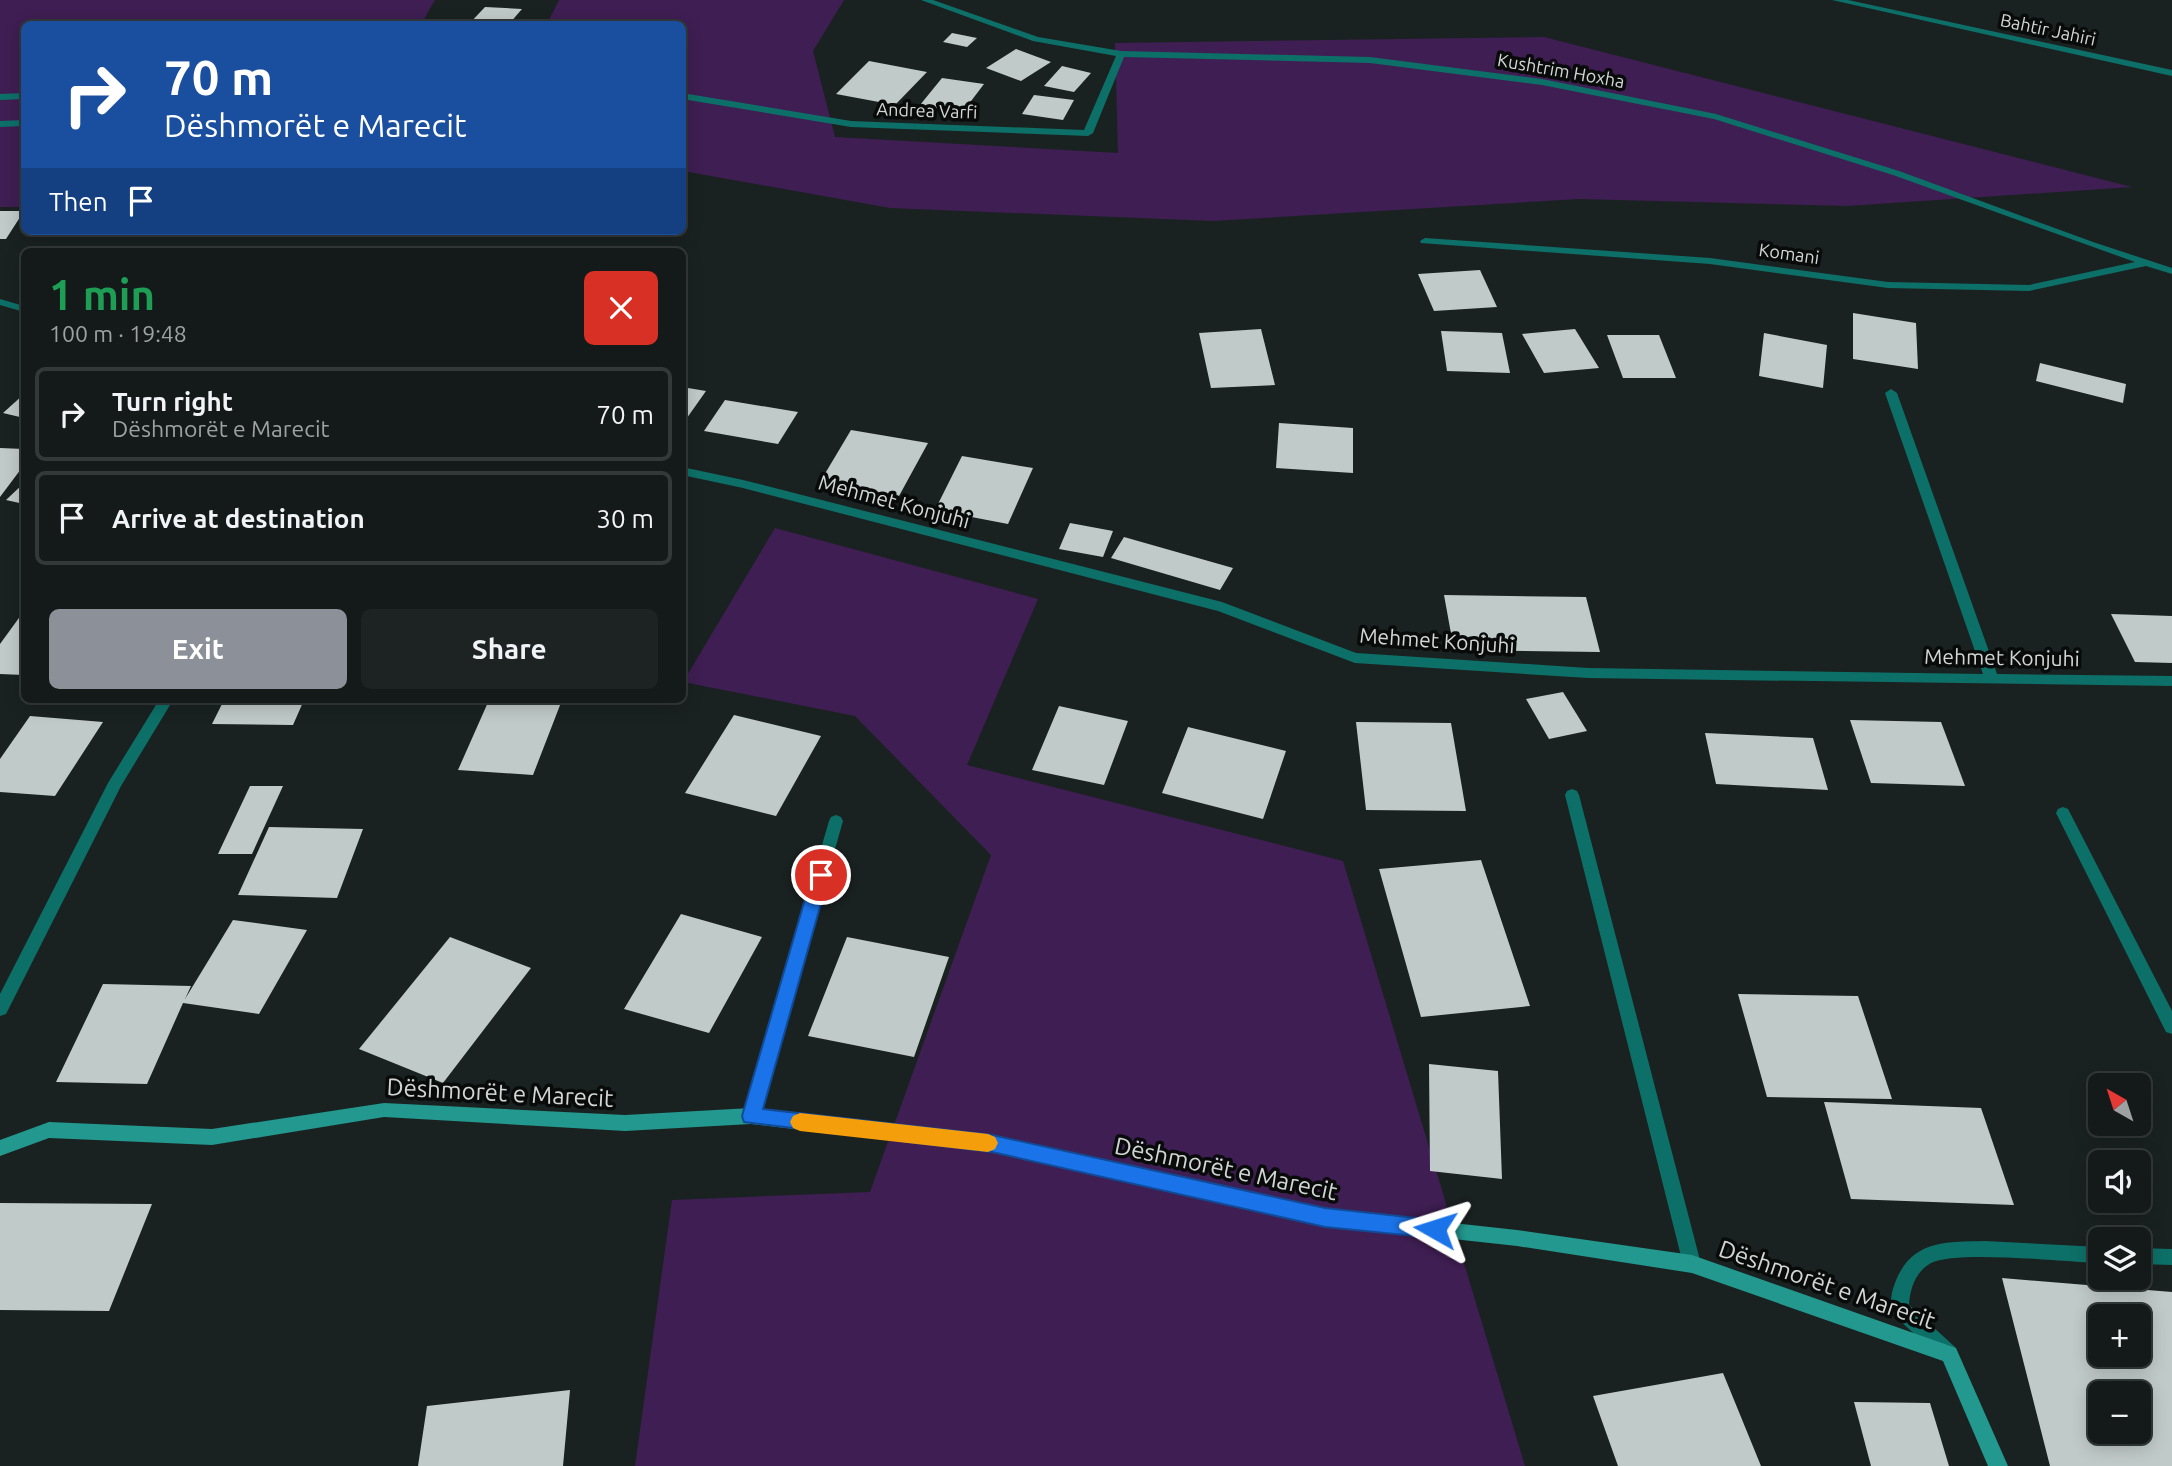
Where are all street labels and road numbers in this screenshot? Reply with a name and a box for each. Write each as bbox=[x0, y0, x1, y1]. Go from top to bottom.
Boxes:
street label: Bahtir Jahiri bbox=[1999, 9, 2098, 49]
street label: Kushtrim Hoxha bbox=[1496, 49, 1626, 91]
street label: Andrea Varfi bbox=[876, 98, 978, 122]
street label: Komani bbox=[1758, 239, 1821, 267]
street label: Mehmet Konjuhi bbox=[816, 469, 973, 533]
street label: Mehmet Konjuhi bbox=[1359, 623, 1516, 657]
street label: Mehmet Konjuhi bbox=[1924, 644, 2080, 670]
street label: Dëshmorët e Marecit bbox=[386, 1073, 615, 1112]
street label: Dëshmorët e Marecit bbox=[1112, 1132, 1340, 1205]
street label: Dëshmorët e Marecit bbox=[1715, 1235, 1939, 1334]

